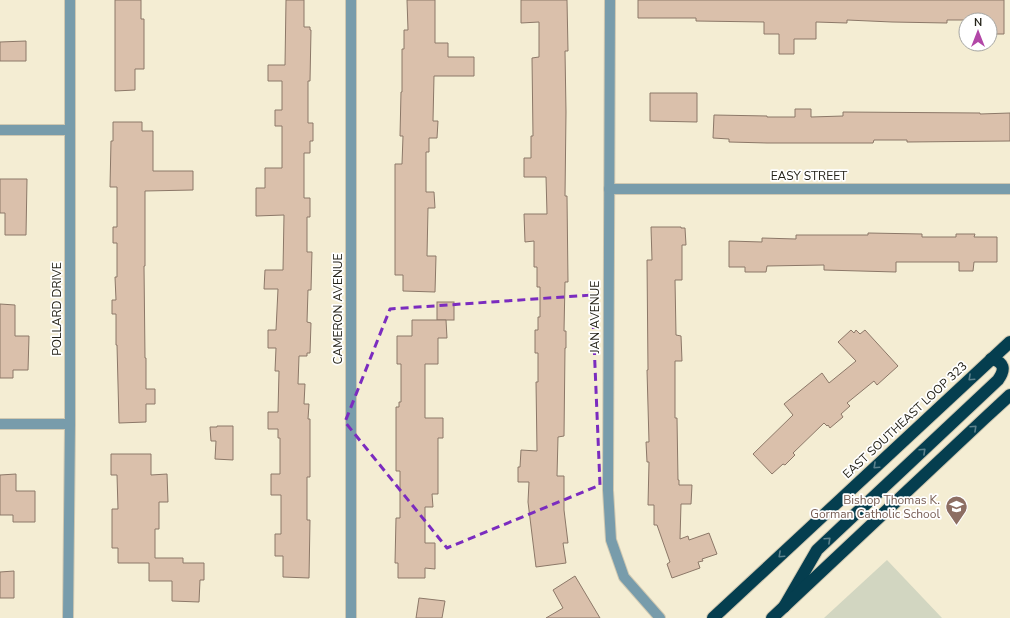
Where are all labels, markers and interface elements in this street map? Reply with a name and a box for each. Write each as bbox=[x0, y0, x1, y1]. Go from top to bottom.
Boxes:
north arrow bbox=[958, 12, 998, 52]
text: N bbox=[974, 15, 982, 30]
street label: EASY STREET bbox=[771, 168, 848, 184]
street label: CAMERON AVENUE bbox=[330, 254, 346, 364]
street label: POLLARD DRIVE bbox=[49, 262, 65, 356]
street label: JAN AVENUE bbox=[587, 281, 603, 354]
street label: EAST SOUTHEAST LOOP 323 bbox=[839, 358, 971, 482]
one-way arrow bbox=[968, 373, 976, 380]
one-way arrow bbox=[969, 425, 977, 433]
one-way arrow bbox=[918, 448, 926, 456]
one-way arrow bbox=[873, 461, 881, 469]
place label: Bishop Thomas K. Gorman Catholic School bbox=[810, 492, 940, 522]
school or university icon: Bishop Thomas K. Gorman Catholic School bbox=[943, 494, 969, 527]
one-way arrow bbox=[823, 537, 831, 545]
one-way arrow bbox=[778, 550, 786, 558]

